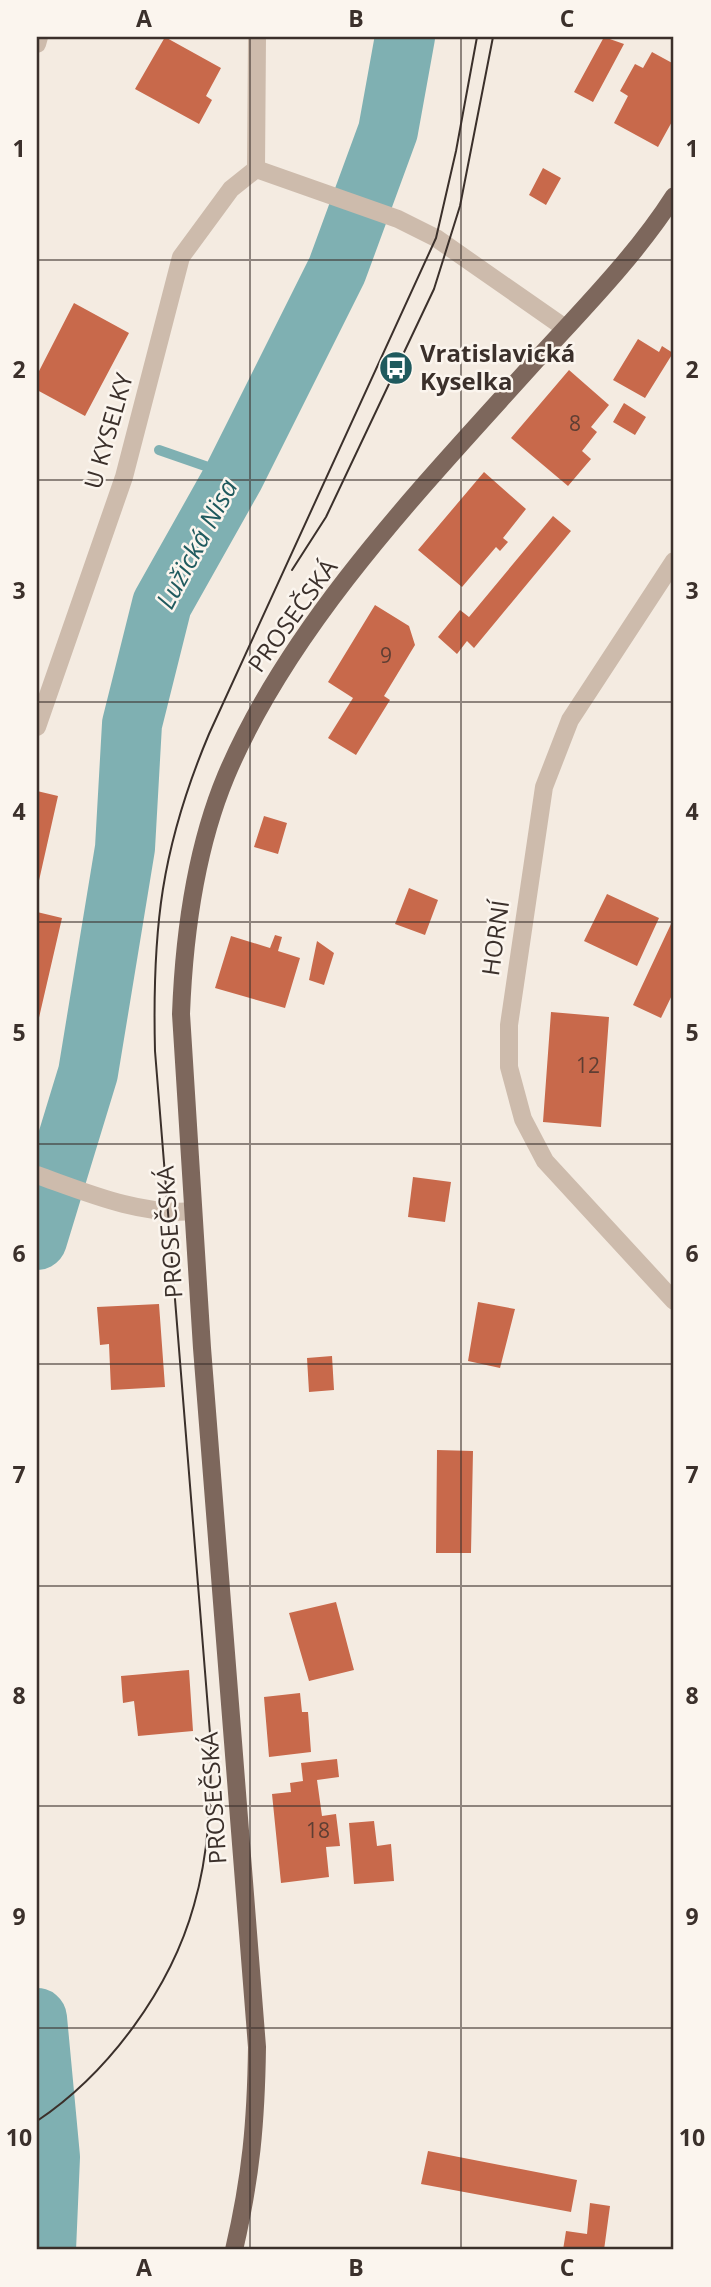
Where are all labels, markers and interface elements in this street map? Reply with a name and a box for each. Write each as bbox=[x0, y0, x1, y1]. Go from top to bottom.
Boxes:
text: A bbox=[136, 2, 152, 34]
text: B bbox=[348, 2, 364, 34]
text: C bbox=[560, 2, 574, 34]
text: 1 bbox=[12, 132, 26, 164]
text: 1 bbox=[685, 132, 699, 164]
place label: Vratislavická Kyselka bbox=[420, 336, 575, 397]
bus stop icon: Vratislavická Kyselka bbox=[377, 349, 415, 387]
text: 2 bbox=[12, 353, 26, 385]
text: 2 bbox=[685, 353, 699, 385]
street label: U KYSELKY bbox=[75, 368, 140, 492]
house number: 8 bbox=[569, 409, 581, 437]
water label: Lužická Nisa bbox=[147, 472, 246, 615]
street label: PROSEČSKÁ bbox=[239, 551, 345, 678]
text: 3 bbox=[12, 574, 26, 606]
text: 3 bbox=[685, 574, 699, 606]
house number: 9 bbox=[380, 641, 392, 669]
text: 4 bbox=[12, 795, 26, 827]
text: 4 bbox=[685, 795, 699, 827]
street label: HORNÍ bbox=[473, 898, 516, 978]
text: 5 bbox=[12, 1016, 26, 1048]
text: 5 bbox=[685, 1016, 699, 1048]
house number: 12 bbox=[576, 1051, 600, 1079]
street label: PROSEČSKÁ bbox=[147, 1164, 190, 1299]
text: 6 bbox=[12, 1237, 26, 1269]
text: 6 bbox=[685, 1237, 699, 1269]
text: 7 bbox=[12, 1458, 26, 1490]
text: 7 bbox=[685, 1458, 699, 1490]
text: 8 bbox=[12, 1679, 26, 1711]
text: 8 bbox=[685, 1679, 699, 1711]
street label: PROSEČSKÁ bbox=[191, 1730, 234, 1865]
house number: 18 bbox=[306, 1816, 330, 1844]
text: 9 bbox=[12, 1900, 26, 1932]
text: 9 bbox=[685, 1900, 699, 1932]
text: 10 bbox=[6, 2121, 32, 2153]
text: 10 bbox=[679, 2121, 705, 2153]
text: A bbox=[136, 2251, 152, 2283]
text: B bbox=[348, 2251, 364, 2283]
text: C bbox=[560, 2251, 574, 2283]

